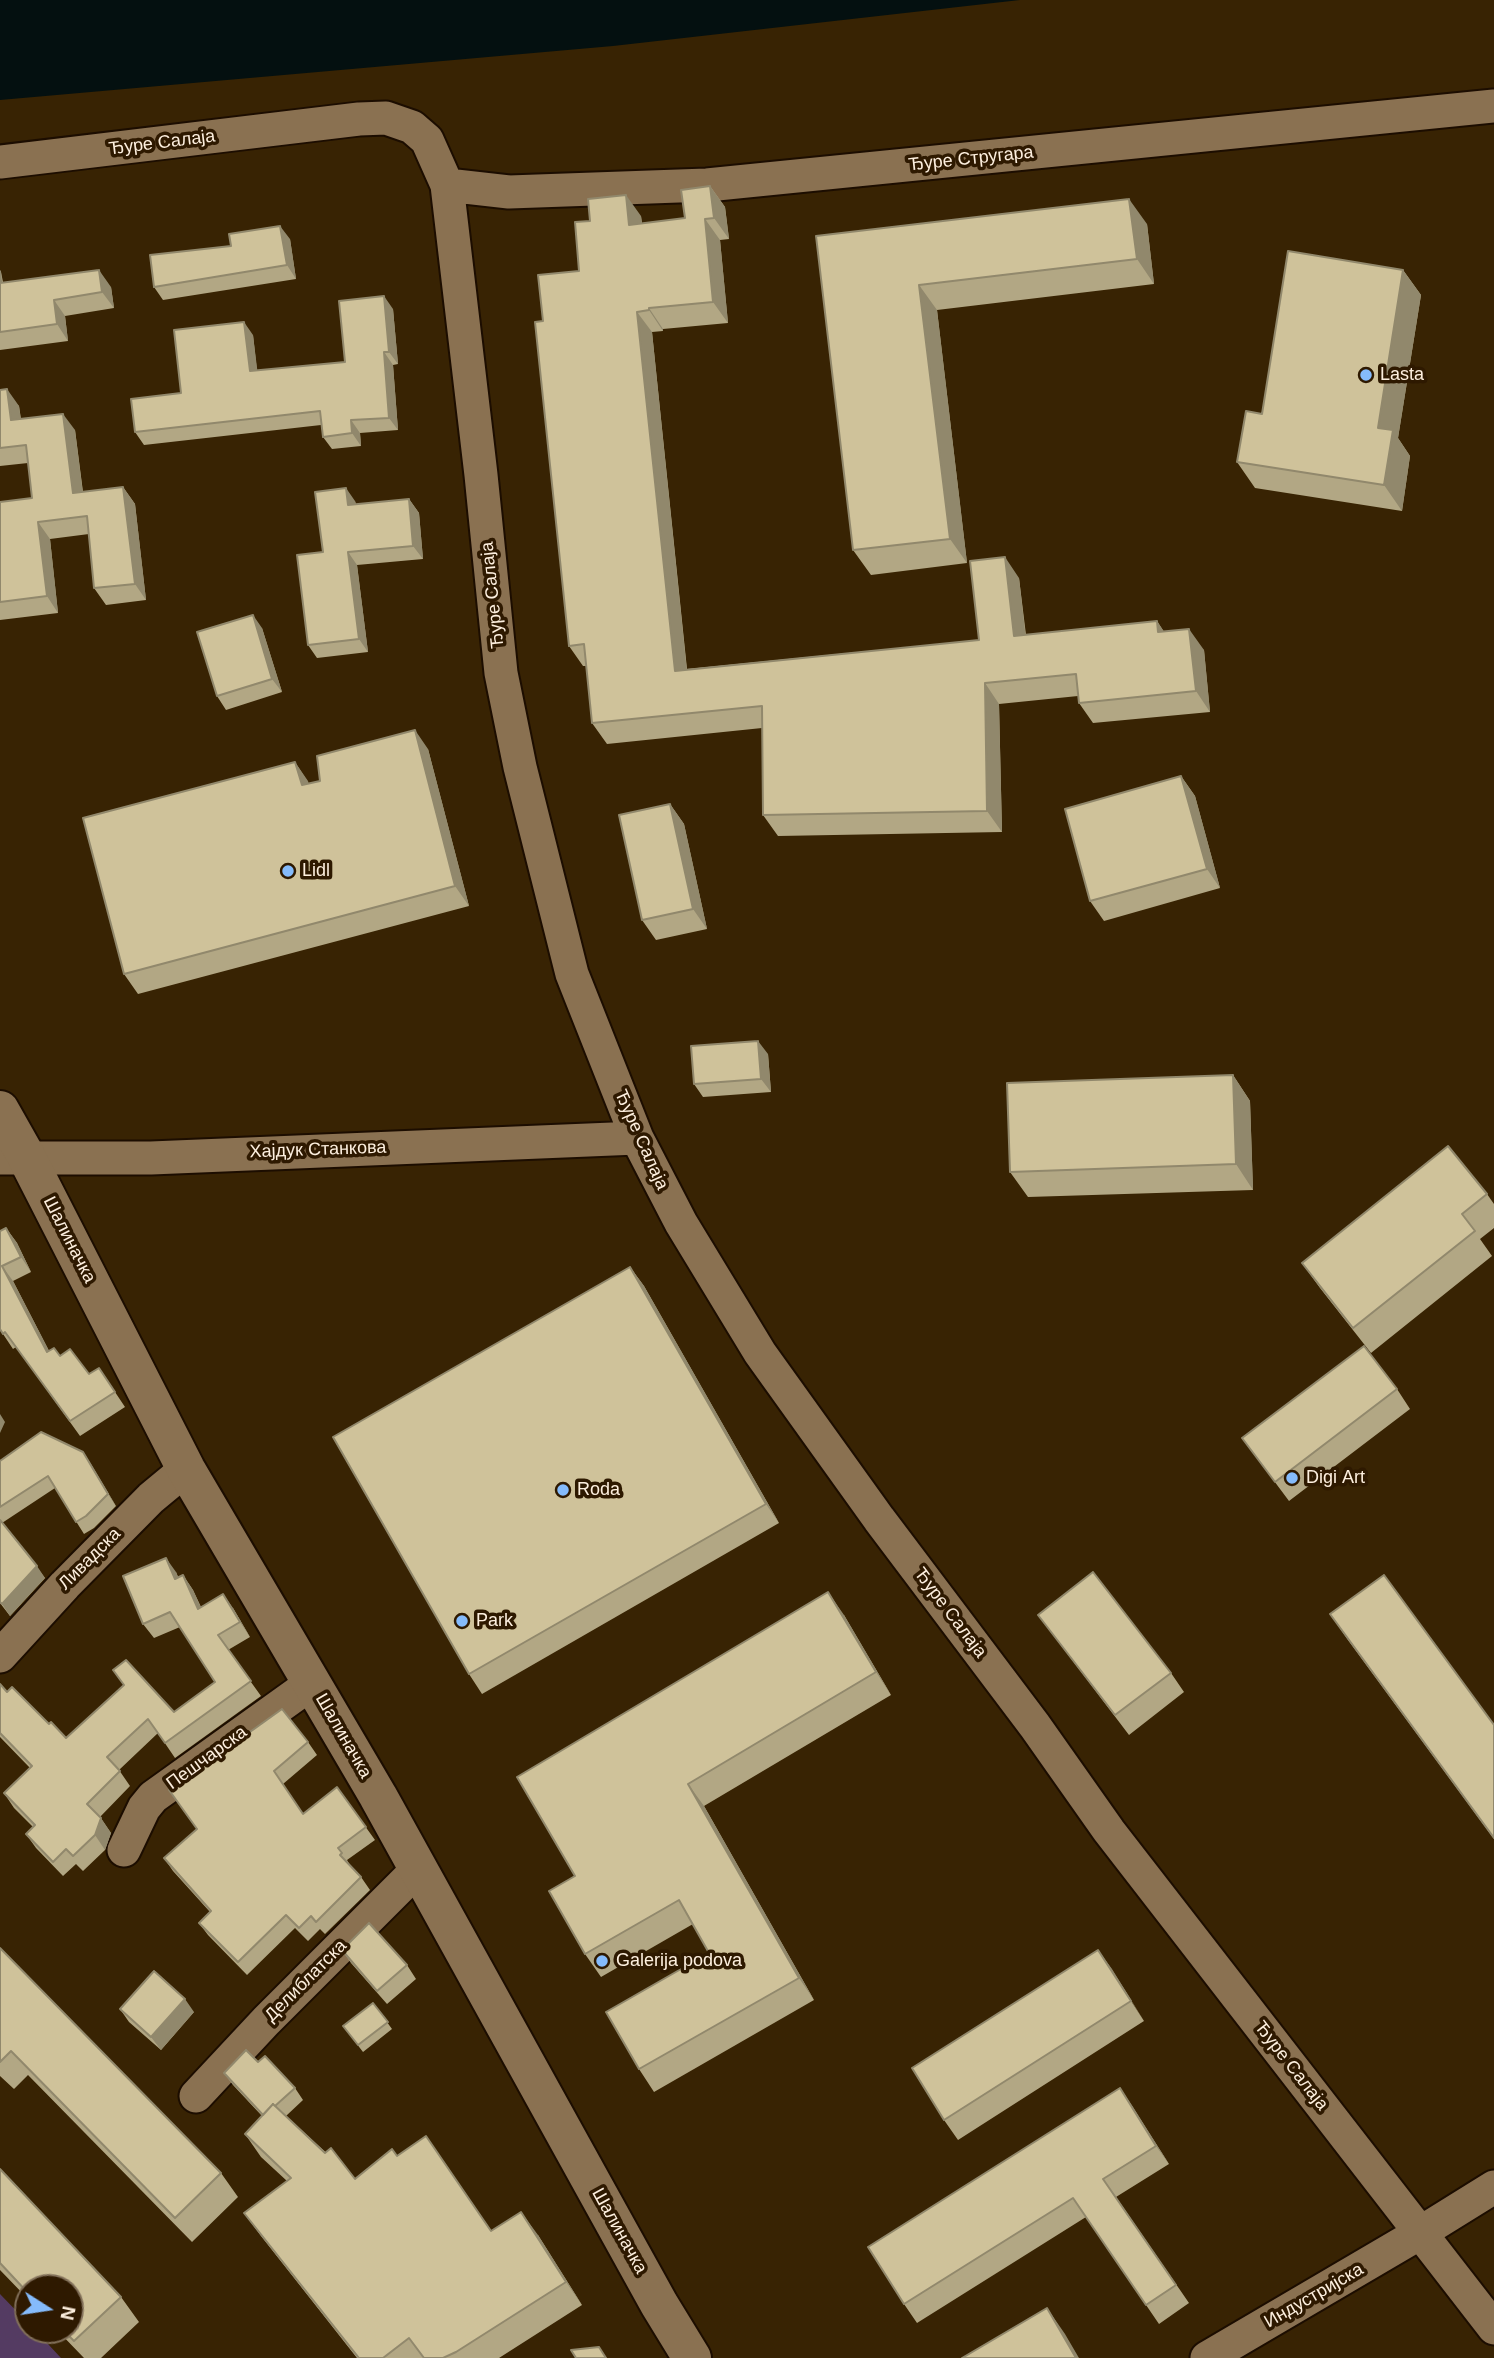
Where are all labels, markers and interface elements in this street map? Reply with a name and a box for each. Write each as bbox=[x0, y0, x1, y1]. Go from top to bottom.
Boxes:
street label: Ђуре Салаја bbox=[108, 126, 216, 160]
street label: Ђуре Стругара bbox=[907, 142, 1035, 176]
place label: Lasta bbox=[1380, 364, 1424, 386]
marker: Lasta bbox=[1358, 367, 1374, 383]
street label: Ђуре Салаја bbox=[477, 541, 509, 649]
place label: Lidl bbox=[302, 860, 330, 882]
marker: Lidl bbox=[280, 863, 296, 879]
street label: Ђуре Салаја bbox=[609, 1087, 673, 1193]
street label: Хајдук Станкова bbox=[249, 1137, 387, 1163]
street label: Шалиначка bbox=[38, 1193, 100, 1287]
place label: Digi Art bbox=[1306, 1467, 1365, 1489]
marker: Digi Art bbox=[1284, 1470, 1300, 1486]
place label: Roda bbox=[577, 1479, 620, 1501]
marker: Roda bbox=[555, 1482, 571, 1498]
street label: Ливадска bbox=[54, 1523, 126, 1595]
street label: Ђуре Салаја bbox=[909, 1564, 991, 1662]
place label: Park bbox=[476, 1610, 513, 1632]
marker: Park bbox=[454, 1613, 470, 1629]
street label: Шалиначка bbox=[310, 1690, 376, 1782]
street label: Пешчарска bbox=[163, 1722, 251, 1794]
street label: Делиблатска bbox=[260, 1935, 352, 2027]
place label: Galerija podova bbox=[616, 1950, 742, 1972]
marker: Galerija podova bbox=[594, 1953, 610, 1969]
street label: Ђуре Салаја bbox=[1250, 2017, 1332, 2115]
street label: Шалиначка bbox=[587, 2185, 651, 2277]
street label: Индустријска bbox=[1261, 2259, 1367, 2333]
north arrow bbox=[14, 2274, 84, 2344]
text: N bbox=[56, 2304, 80, 2322]

